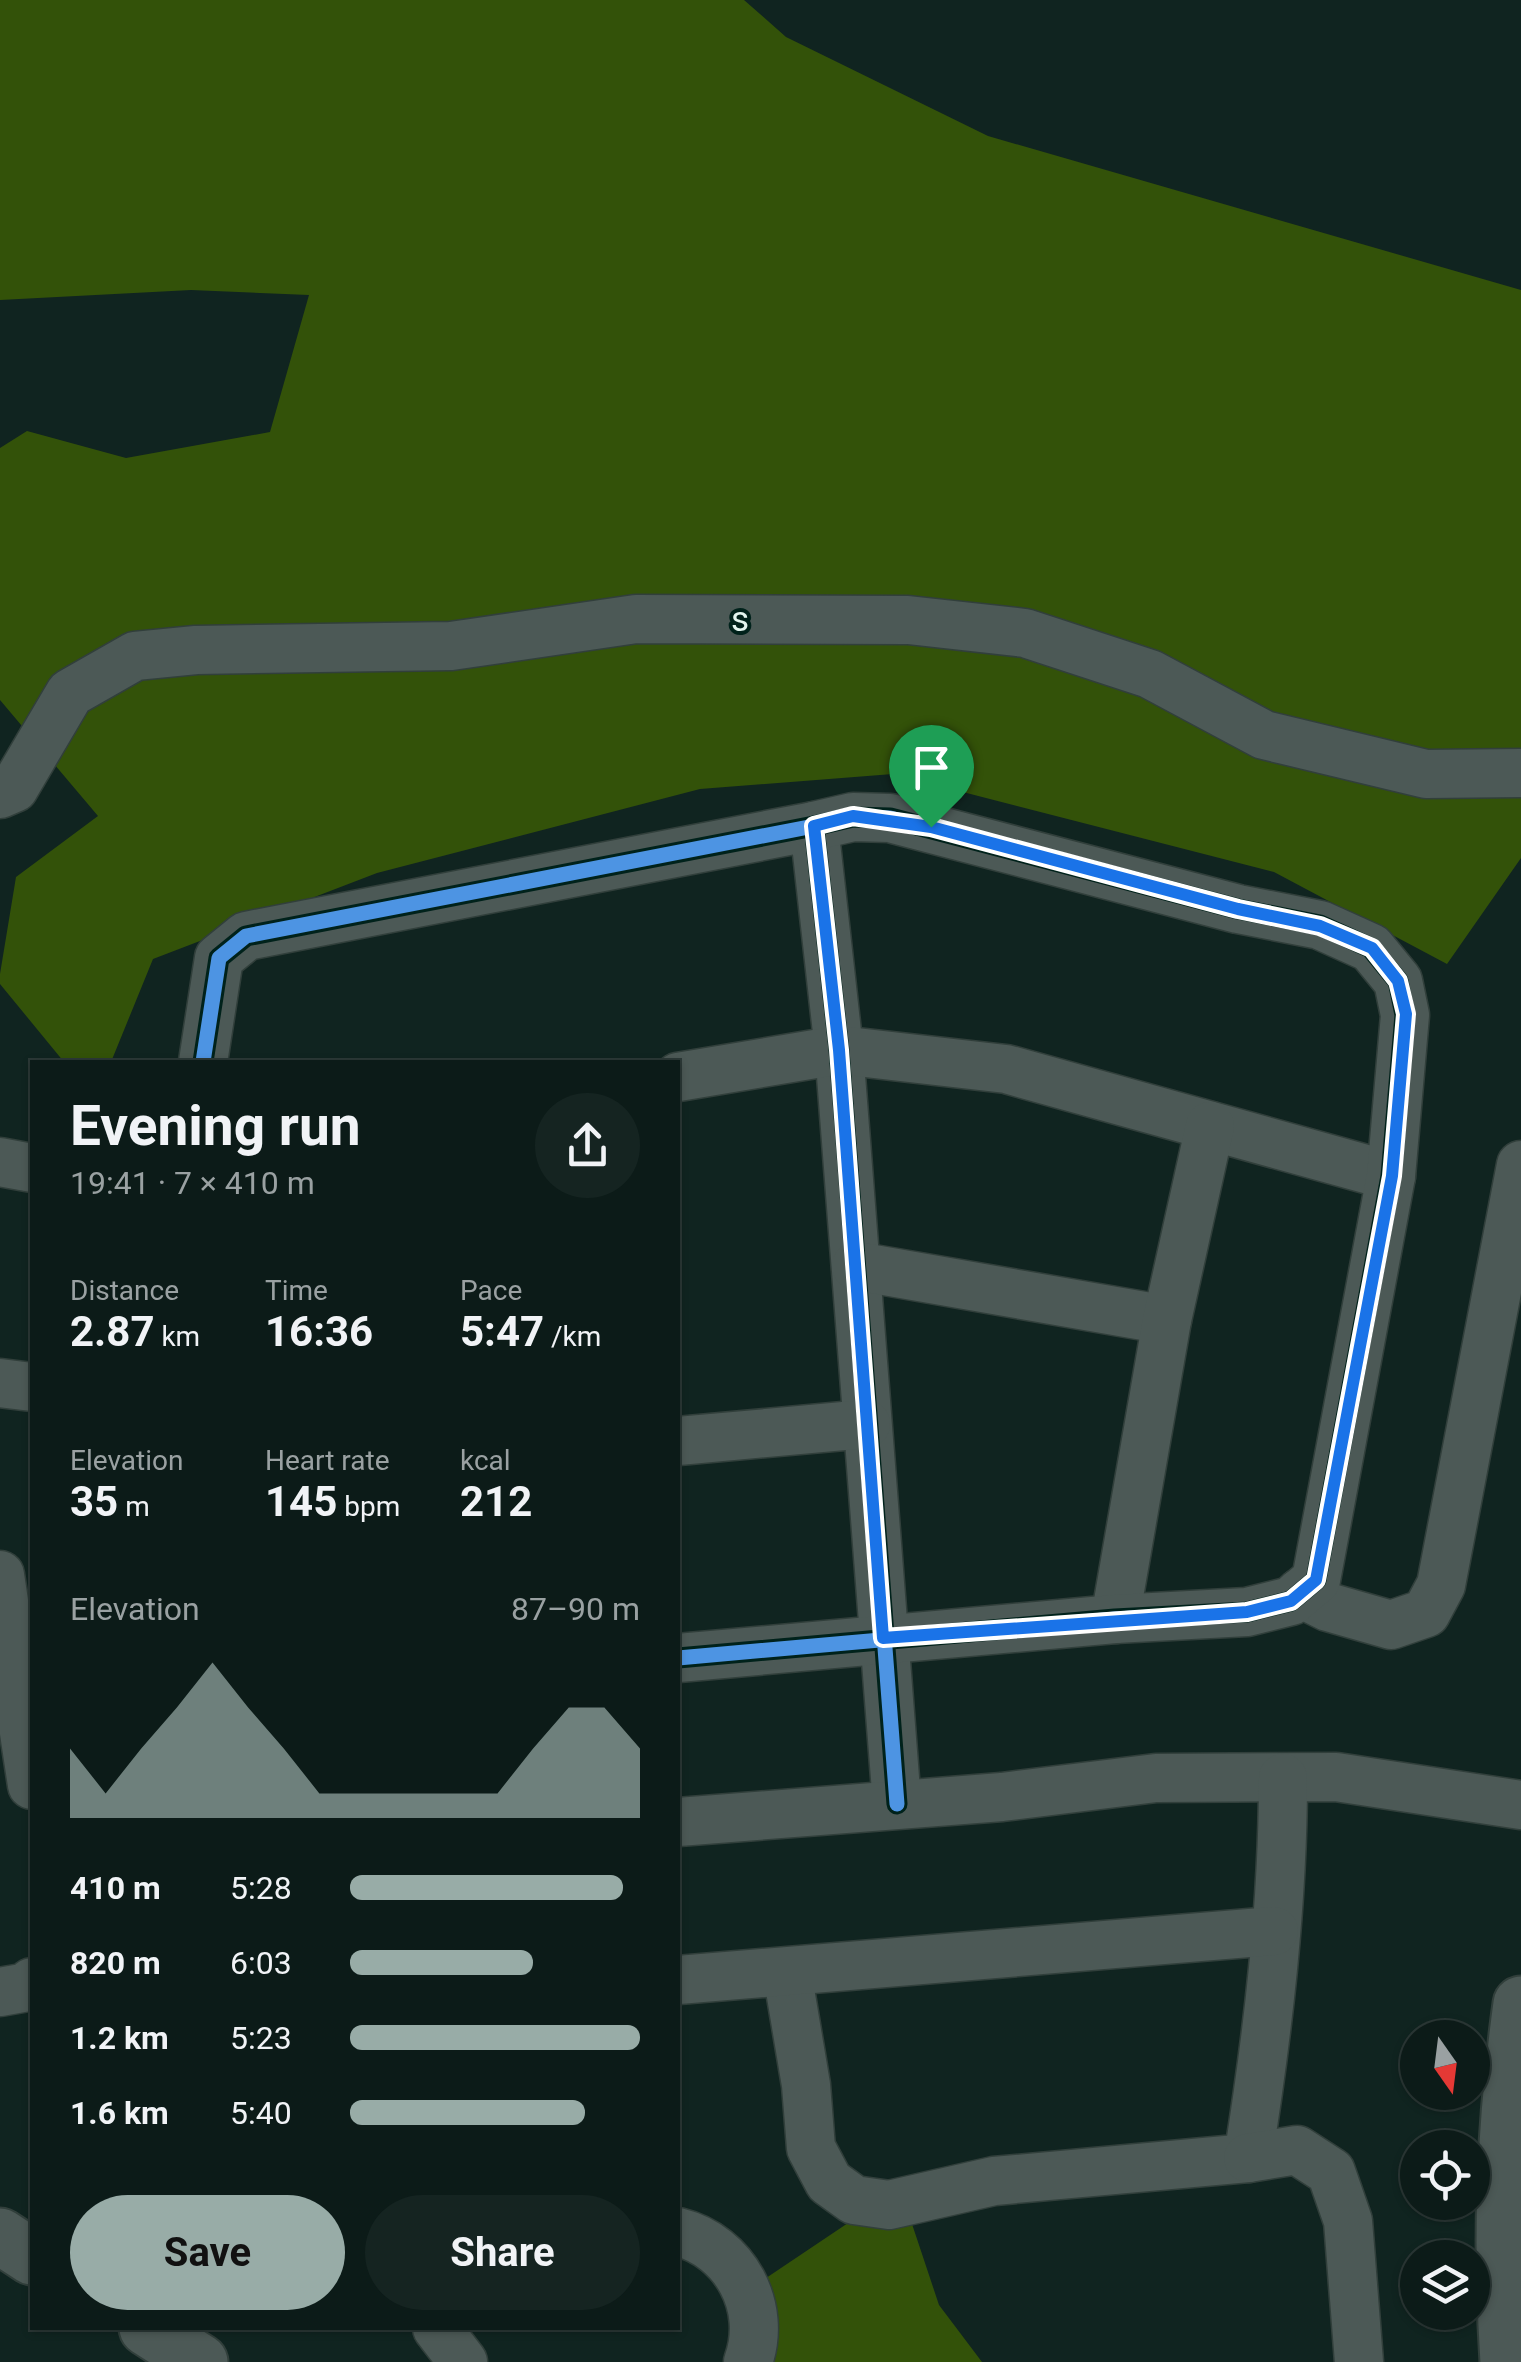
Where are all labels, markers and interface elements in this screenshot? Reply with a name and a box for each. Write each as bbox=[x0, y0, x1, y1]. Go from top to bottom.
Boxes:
street label: s bbox=[731, 599, 749, 640]
pin bbox=[889, 725, 974, 828]
icon: arrive bbox=[904, 740, 959, 795]
button: share bbox=[535, 1093, 640, 1198]
text: Evening run bbox=[70, 1094, 361, 1158]
text: 19:41 · 7 × 410 m bbox=[70, 1164, 315, 1202]
text: Distance bbox=[70, 1274, 179, 1307]
text: Time bbox=[265, 1274, 328, 1307]
text: Pace bbox=[460, 1274, 522, 1307]
text: 2.87 bbox=[70, 1307, 154, 1356]
text: 16:36 bbox=[265, 1307, 373, 1356]
text: 5:47 bbox=[460, 1307, 544, 1356]
text: km bbox=[154, 1320, 200, 1353]
text: /km bbox=[544, 1320, 601, 1353]
text: Elevation bbox=[70, 1444, 183, 1477]
text: Heart rate bbox=[265, 1444, 390, 1477]
text: kcal bbox=[460, 1444, 511, 1477]
text: 35 bbox=[70, 1477, 118, 1526]
text: 145 bbox=[265, 1477, 337, 1526]
text: 212 bbox=[460, 1477, 532, 1526]
text: m bbox=[118, 1490, 150, 1523]
text: bpm bbox=[337, 1490, 400, 1523]
text: Elevation bbox=[70, 1590, 200, 1628]
text: 87–90 m bbox=[511, 1590, 640, 1628]
text: 410 m bbox=[70, 1869, 161, 1907]
text: 5:28 bbox=[230, 1869, 292, 1907]
text: 820 m bbox=[70, 1944, 161, 1982]
text: 6:03 bbox=[230, 1944, 292, 1982]
text: 1.2 km bbox=[70, 2019, 169, 2057]
text: 5:23 bbox=[230, 2019, 292, 2057]
north arrow bbox=[1400, 2020, 1490, 2110]
map controls bbox=[1400, 2020, 1490, 2330]
text: 1.6 km bbox=[70, 2094, 169, 2132]
text: 5:40 bbox=[230, 2094, 292, 2132]
button: locate bbox=[1400, 2130, 1490, 2220]
button: Save bbox=[70, 2195, 345, 2310]
button: Share bbox=[365, 2195, 640, 2310]
button: layers bbox=[1400, 2240, 1490, 2330]

